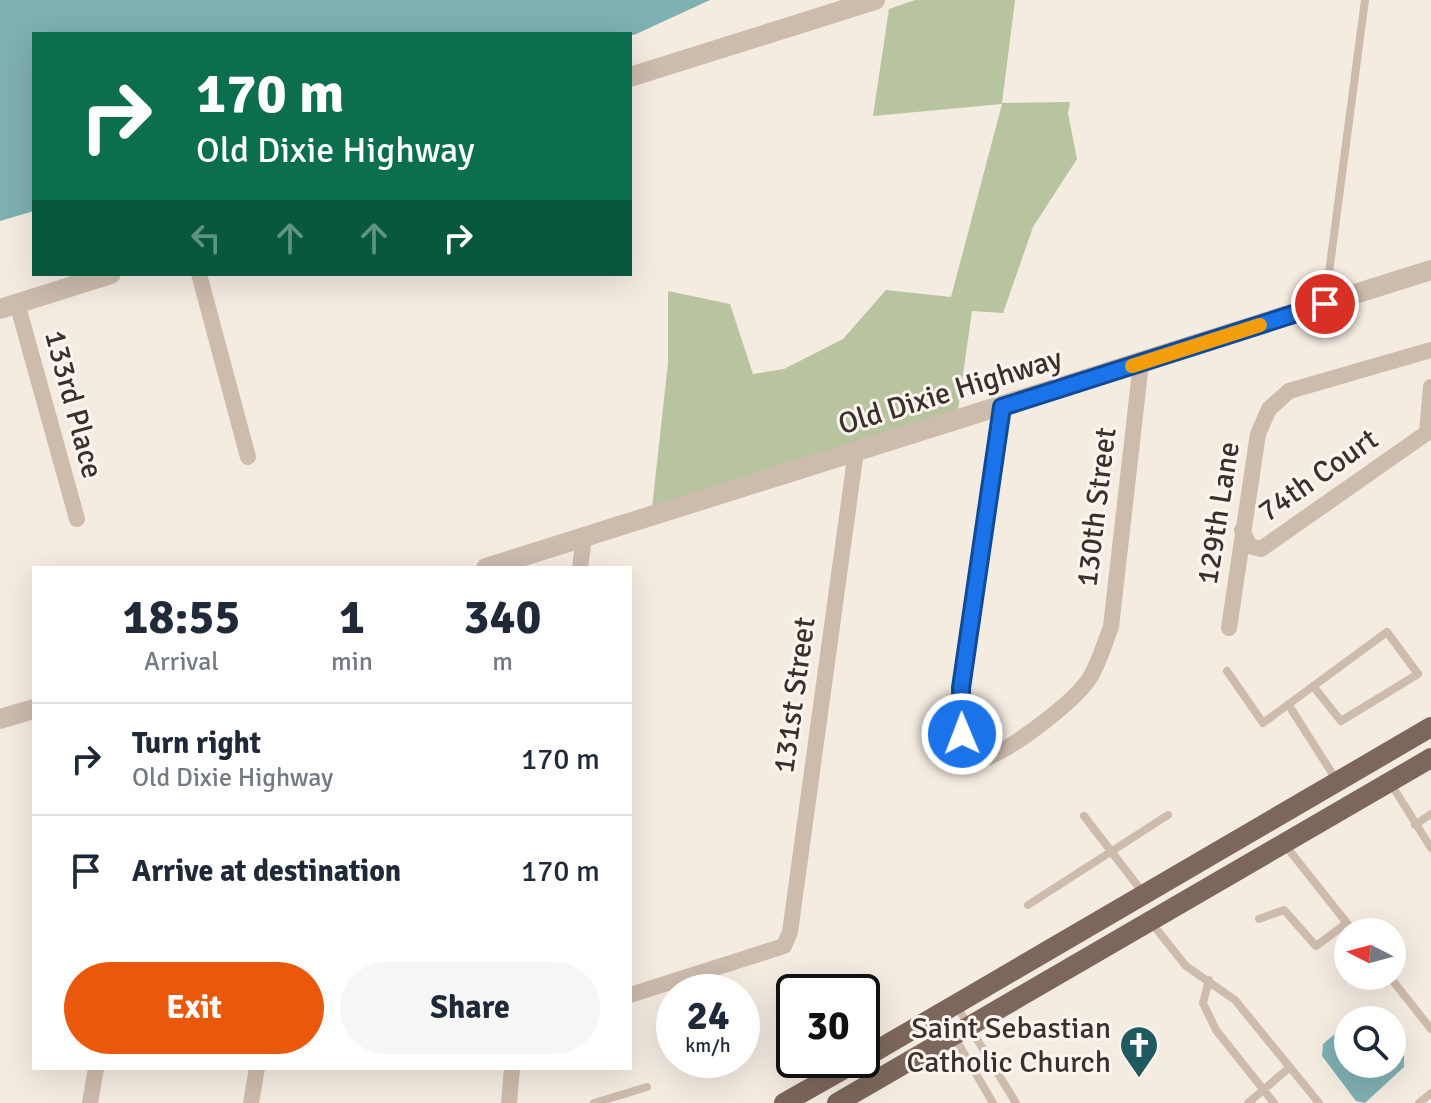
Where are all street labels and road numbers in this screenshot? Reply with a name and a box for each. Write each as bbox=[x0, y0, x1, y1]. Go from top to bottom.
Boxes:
street label: 133rd Place bbox=[36, 326, 111, 482]
street label: Old Dixie Highway bbox=[834, 340, 1067, 443]
street label: 74th Court bbox=[1251, 421, 1385, 530]
street label: 130th Street bbox=[1068, 425, 1125, 589]
street label: 129th Lane bbox=[1189, 439, 1248, 587]
street label: 131st Street bbox=[765, 615, 824, 775]

